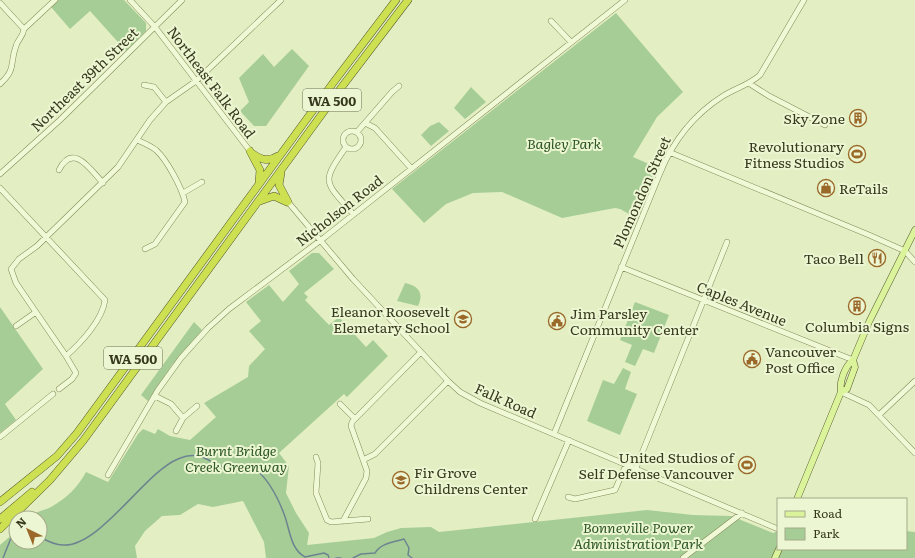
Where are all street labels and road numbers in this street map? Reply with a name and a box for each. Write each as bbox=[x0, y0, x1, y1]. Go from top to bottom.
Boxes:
street label: Northeast 39th Street bbox=[26, 22, 142, 136]
street label: Northeast Falk Road bbox=[163, 22, 261, 142]
road number: WA 500 bbox=[303, 89, 361, 111]
street label: Plomondon Street bbox=[607, 133, 675, 251]
street label: Nicholson Road bbox=[291, 170, 387, 250]
street label: Caples Avenue bbox=[694, 276, 790, 330]
road number: WA 500 bbox=[104, 347, 162, 369]
street label: Falk Road bbox=[472, 378, 540, 423]

